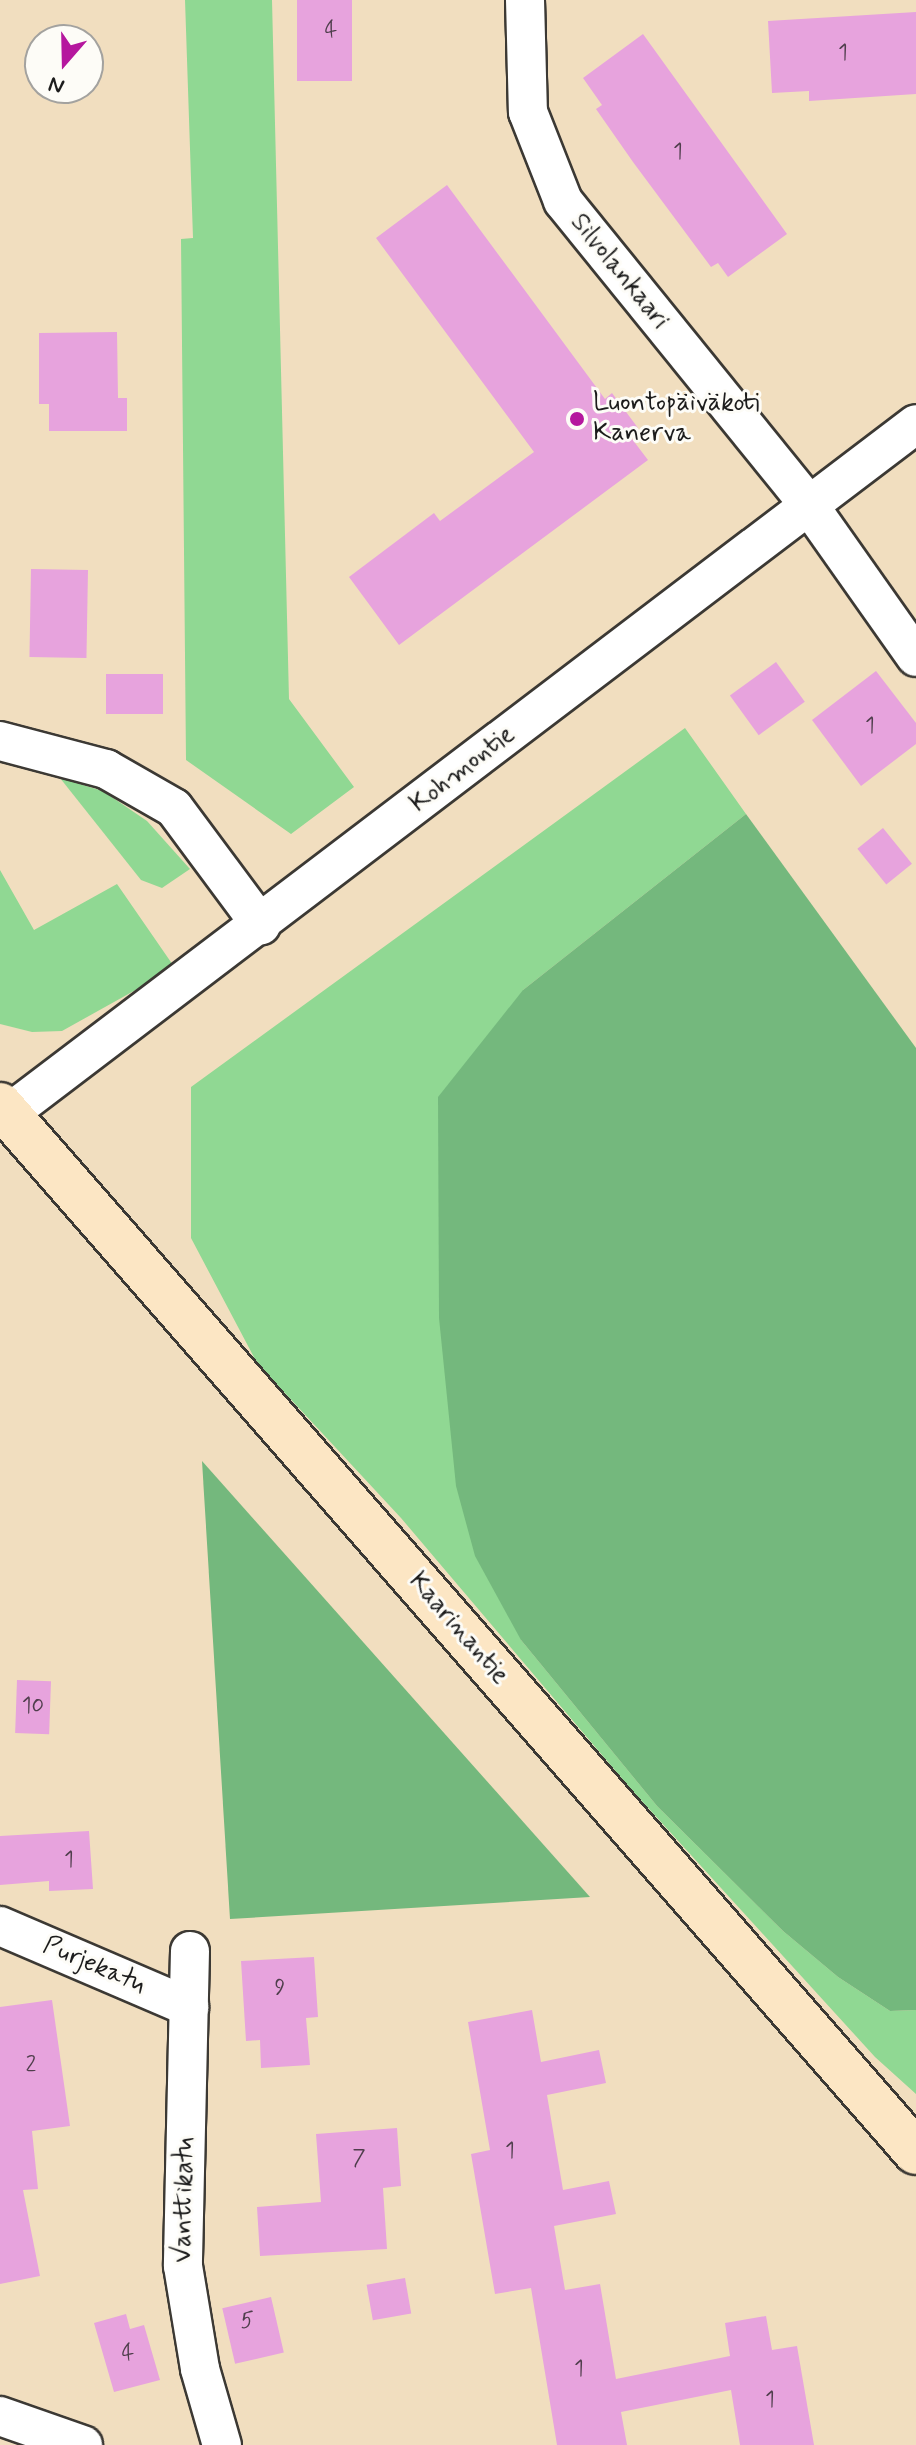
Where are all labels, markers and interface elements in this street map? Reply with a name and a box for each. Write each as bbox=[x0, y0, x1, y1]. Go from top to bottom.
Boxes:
house number: 4 bbox=[325, 18, 337, 44]
north arrow bbox=[24, 24, 104, 104]
house number: 1 bbox=[838, 41, 848, 67]
text: N bbox=[45, 69, 68, 100]
house number: 1 bbox=[673, 140, 683, 166]
street label: Silvolankaari bbox=[563, 208, 675, 336]
place label: Luontopäiväkoti Kanerva bbox=[593, 388, 760, 450]
marker: Luontopäiväkoti Kanerva bbox=[568, 410, 586, 428]
house number: 1 bbox=[865, 714, 875, 740]
street label: Kohmontie bbox=[405, 720, 521, 820]
street label: Kaarinantie bbox=[401, 1567, 515, 1691]
house number: 10 bbox=[22, 1694, 44, 1720]
house number: 1 bbox=[64, 1848, 74, 1874]
street label: Purjekatu bbox=[38, 1930, 150, 2002]
house number: 9 bbox=[275, 1976, 285, 2002]
house number: 2 bbox=[26, 2053, 36, 2079]
street label: Vanttikatu bbox=[168, 2137, 202, 2263]
house number: 1 bbox=[505, 2139, 515, 2165]
house number: 7 bbox=[352, 2147, 366, 2173]
house number: 5 bbox=[240, 2309, 254, 2335]
house number: 4 bbox=[122, 2341, 134, 2367]
house number: 1 bbox=[574, 2357, 584, 2383]
house number: 1 bbox=[765, 2388, 775, 2414]

